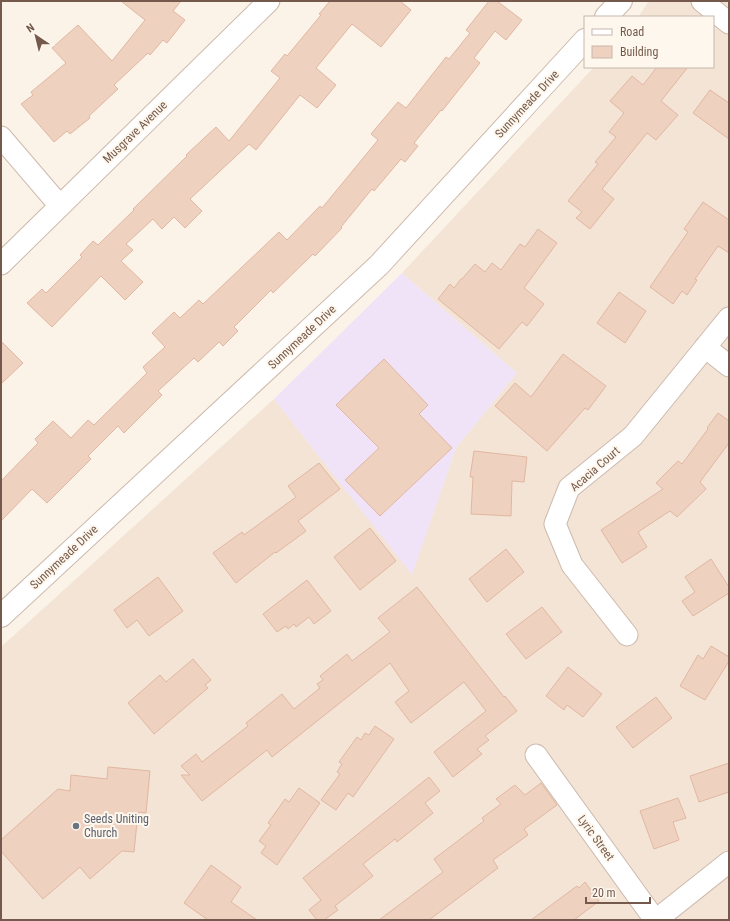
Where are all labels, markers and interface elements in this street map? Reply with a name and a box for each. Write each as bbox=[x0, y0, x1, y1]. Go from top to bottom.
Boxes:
north arrow bbox=[16, 16, 56, 56]
legend bbox=[584, 16, 714, 68]
text: N bbox=[24, 21, 37, 35]
text: Road bbox=[620, 25, 644, 39]
text: Building bbox=[620, 45, 658, 59]
street label: Sunnymeade Drive bbox=[492, 67, 562, 141]
street label: Musgrave Avenue bbox=[100, 98, 170, 166]
street label: Sunnymeade Drive bbox=[265, 302, 339, 372]
street label: Acacia Court bbox=[567, 443, 623, 494]
street label: Sunnymeade Drive bbox=[27, 522, 101, 592]
place label: Seeds Uniting Church bbox=[84, 812, 149, 840]
street label: Lyric Street bbox=[575, 813, 617, 864]
marker: Seeds Uniting Church bbox=[71, 821, 81, 831]
scale bar bbox=[586, 879, 650, 905]
text: 20 m bbox=[592, 886, 616, 900]

